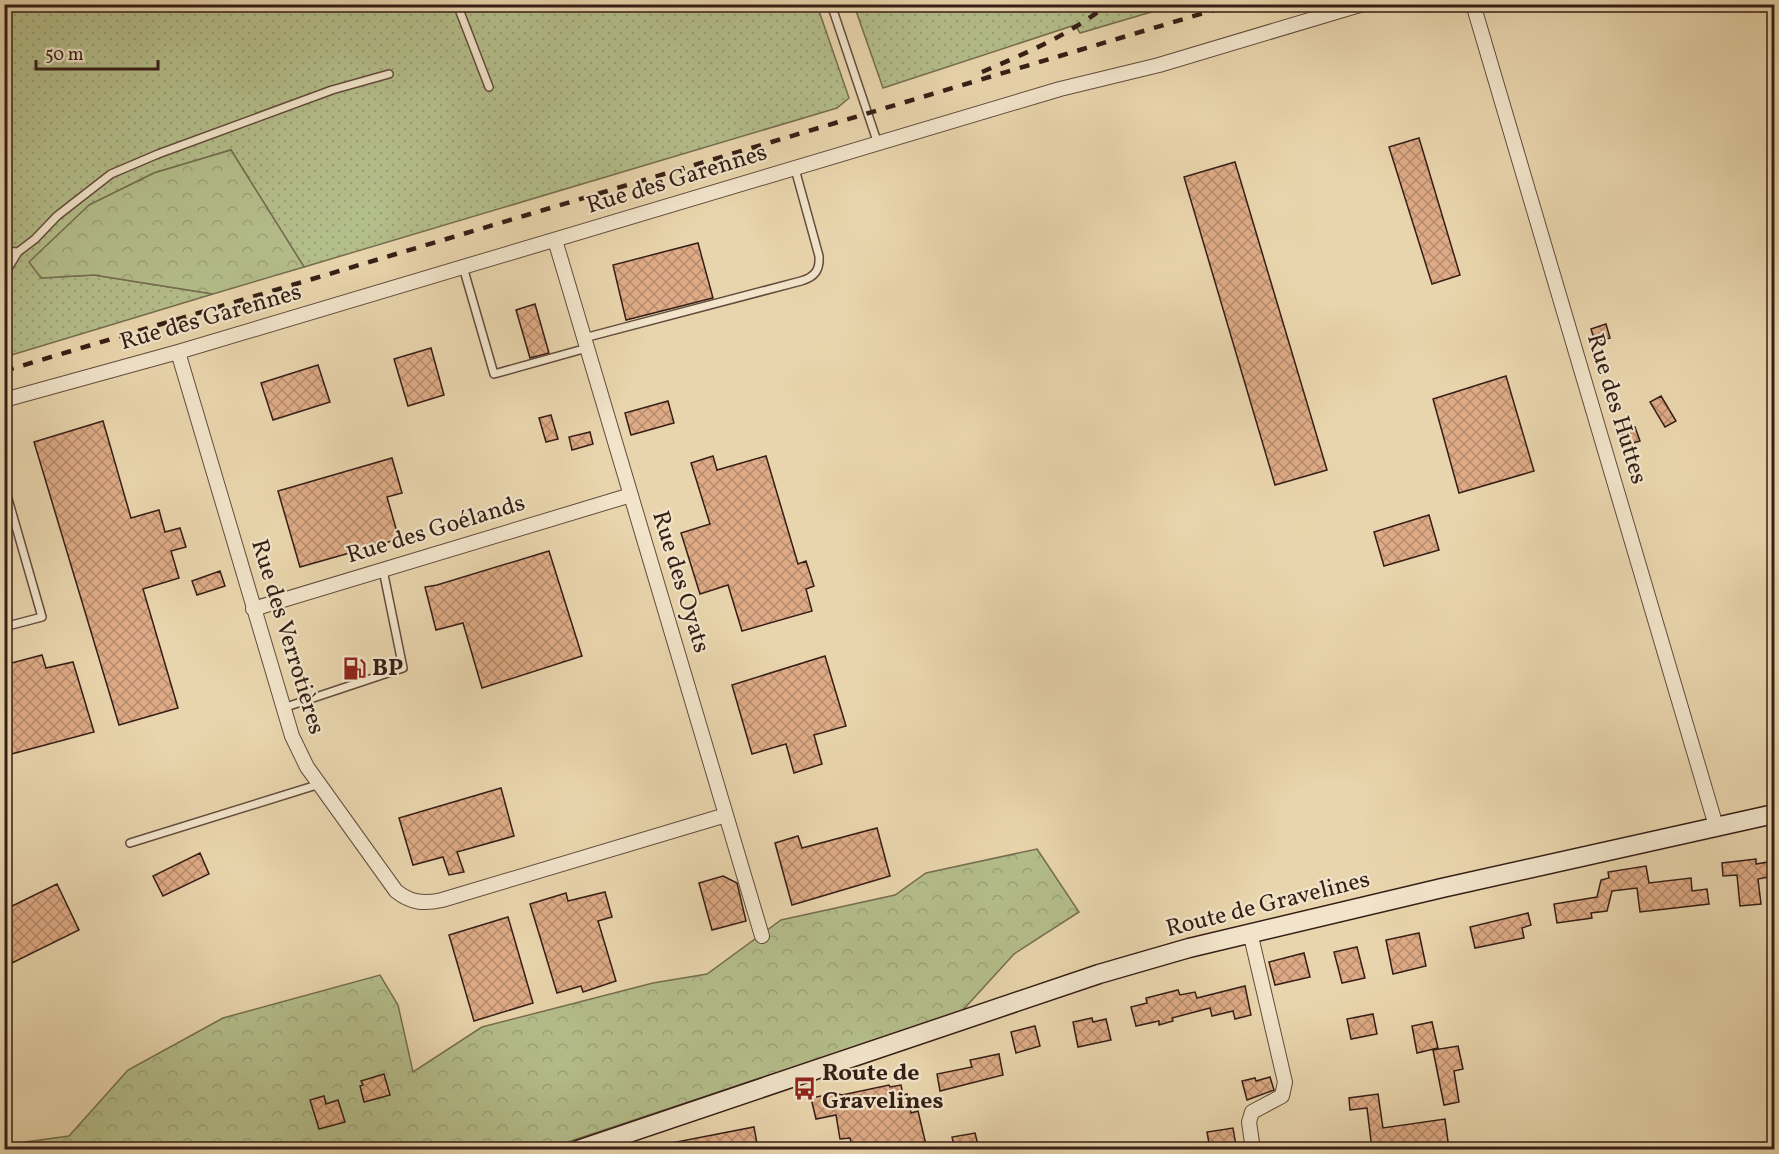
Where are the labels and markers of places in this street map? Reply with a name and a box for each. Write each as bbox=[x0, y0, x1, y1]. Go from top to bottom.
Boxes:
place label: BP bbox=[372, 652, 403, 686]
fuel station icon: BP bbox=[341, 656, 367, 682]
place label: Route de Gravelines bbox=[822, 1057, 944, 1119]
bus stop icon: Route de Gravelines bbox=[791, 1075, 817, 1101]

